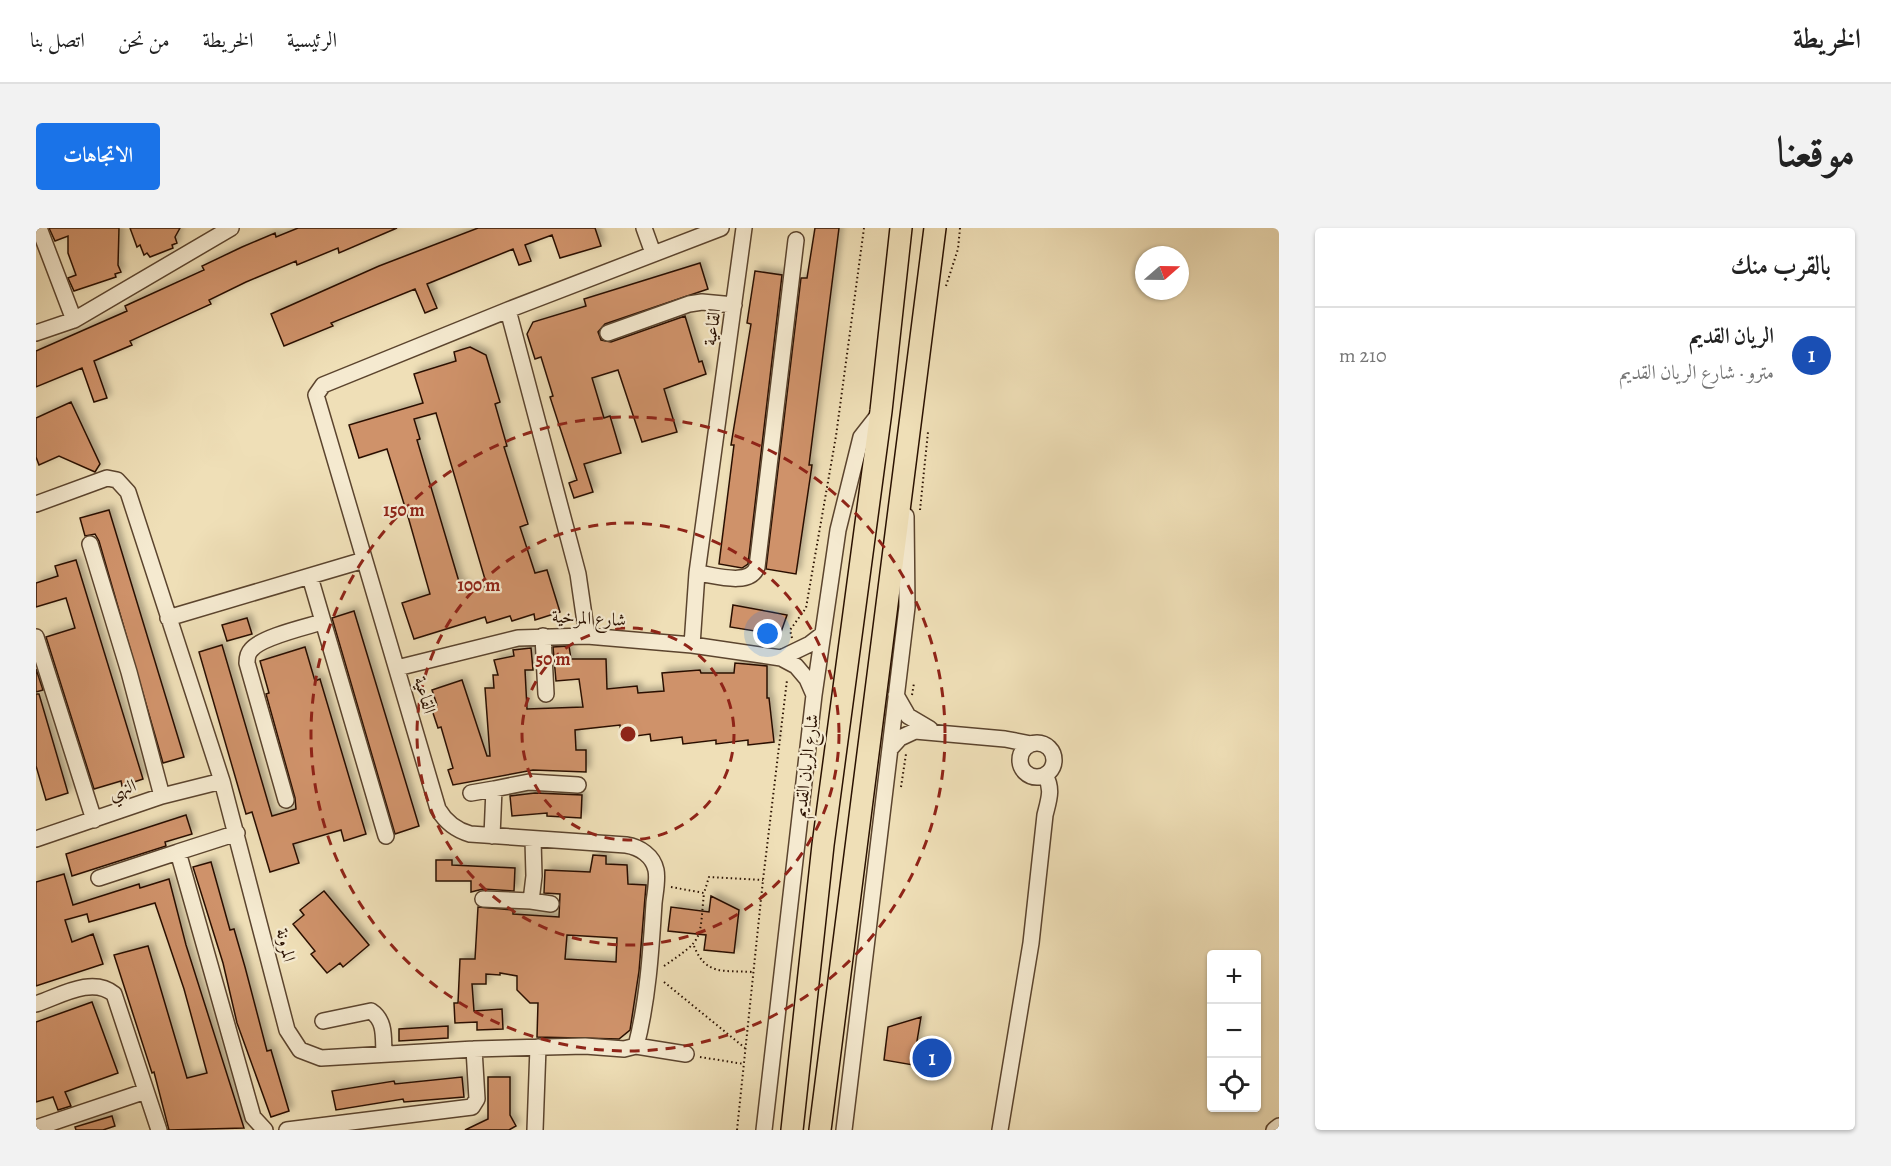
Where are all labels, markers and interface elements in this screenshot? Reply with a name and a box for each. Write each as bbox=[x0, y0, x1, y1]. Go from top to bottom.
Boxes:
text: الخريطة bbox=[1793, 20, 1861, 58]
text: اتصل بنا bbox=[30, 26, 85, 54]
text: من نحن bbox=[118, 26, 170, 54]
text: الخريطة bbox=[203, 26, 254, 54]
text: الرئيسية bbox=[287, 26, 337, 54]
button: الاتجاهات bbox=[36, 123, 160, 190]
text: موقعنا bbox=[1777, 123, 1855, 180]
north arrow bbox=[1135, 246, 1189, 300]
text: بالقرب منك bbox=[1730, 248, 1831, 283]
street label: القاعية bbox=[697, 307, 727, 347]
text: الريان القديم bbox=[1689, 321, 1774, 351]
text: 210 m bbox=[1339, 342, 1387, 369]
text: 1 bbox=[1808, 342, 1815, 369]
text: مترو · شارع الريان القديم bbox=[1619, 359, 1774, 386]
text: 150 m bbox=[383, 498, 425, 522]
text: 100 m bbox=[458, 573, 500, 597]
street label: شارع المرخية bbox=[551, 604, 627, 635]
your location bbox=[753, 619, 782, 648]
text: 50 m bbox=[536, 647, 570, 671]
street label: القاعية bbox=[408, 674, 442, 717]
street label: شارع الريان القديم bbox=[788, 713, 828, 820]
centre of rings bbox=[618, 724, 638, 744]
street label: النهي bbox=[105, 773, 141, 810]
street label: المرونة bbox=[270, 926, 302, 964]
map controls bbox=[1207, 950, 1261, 1112]
button: + bbox=[1207, 950, 1261, 1004]
button: − bbox=[1207, 1004, 1261, 1058]
pin: 1 bbox=[912, 1036, 952, 1080]
button: locate bbox=[1207, 1058, 1261, 1112]

